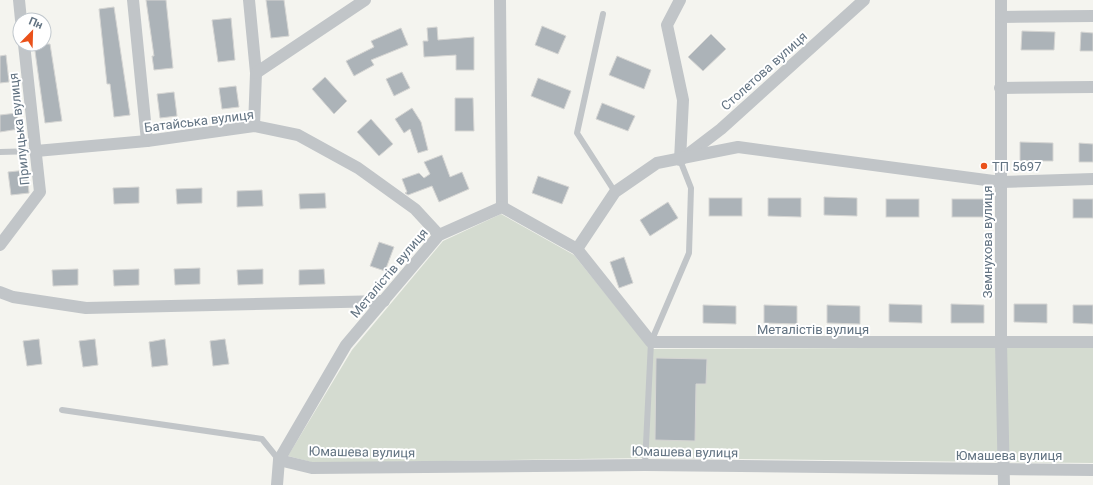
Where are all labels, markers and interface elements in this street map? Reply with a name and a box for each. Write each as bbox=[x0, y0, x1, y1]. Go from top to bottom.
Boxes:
north arrow bbox=[12, 12, 52, 52]
text: Пн bbox=[27, 15, 45, 32]
street label: Столетова вулиця bbox=[718, 28, 810, 114]
street label: Прилуцька вулиця bbox=[6, 72, 32, 186]
street label: Батайська вулиця bbox=[143, 107, 255, 135]
place label: ТП 5697 bbox=[992, 159, 1041, 174]
marker: ТП 5697 bbox=[979, 161, 989, 171]
street label: Земнухова вулиця bbox=[980, 186, 995, 298]
street label: Металістів вулиця bbox=[347, 225, 431, 321]
street label: Металістів вулиця bbox=[757, 322, 869, 337]
street label: Юмашева вулиця bbox=[309, 444, 415, 460]
street label: Юмашева вулиця bbox=[632, 444, 738, 460]
street label: Юмашева вулиця bbox=[956, 448, 1062, 463]

